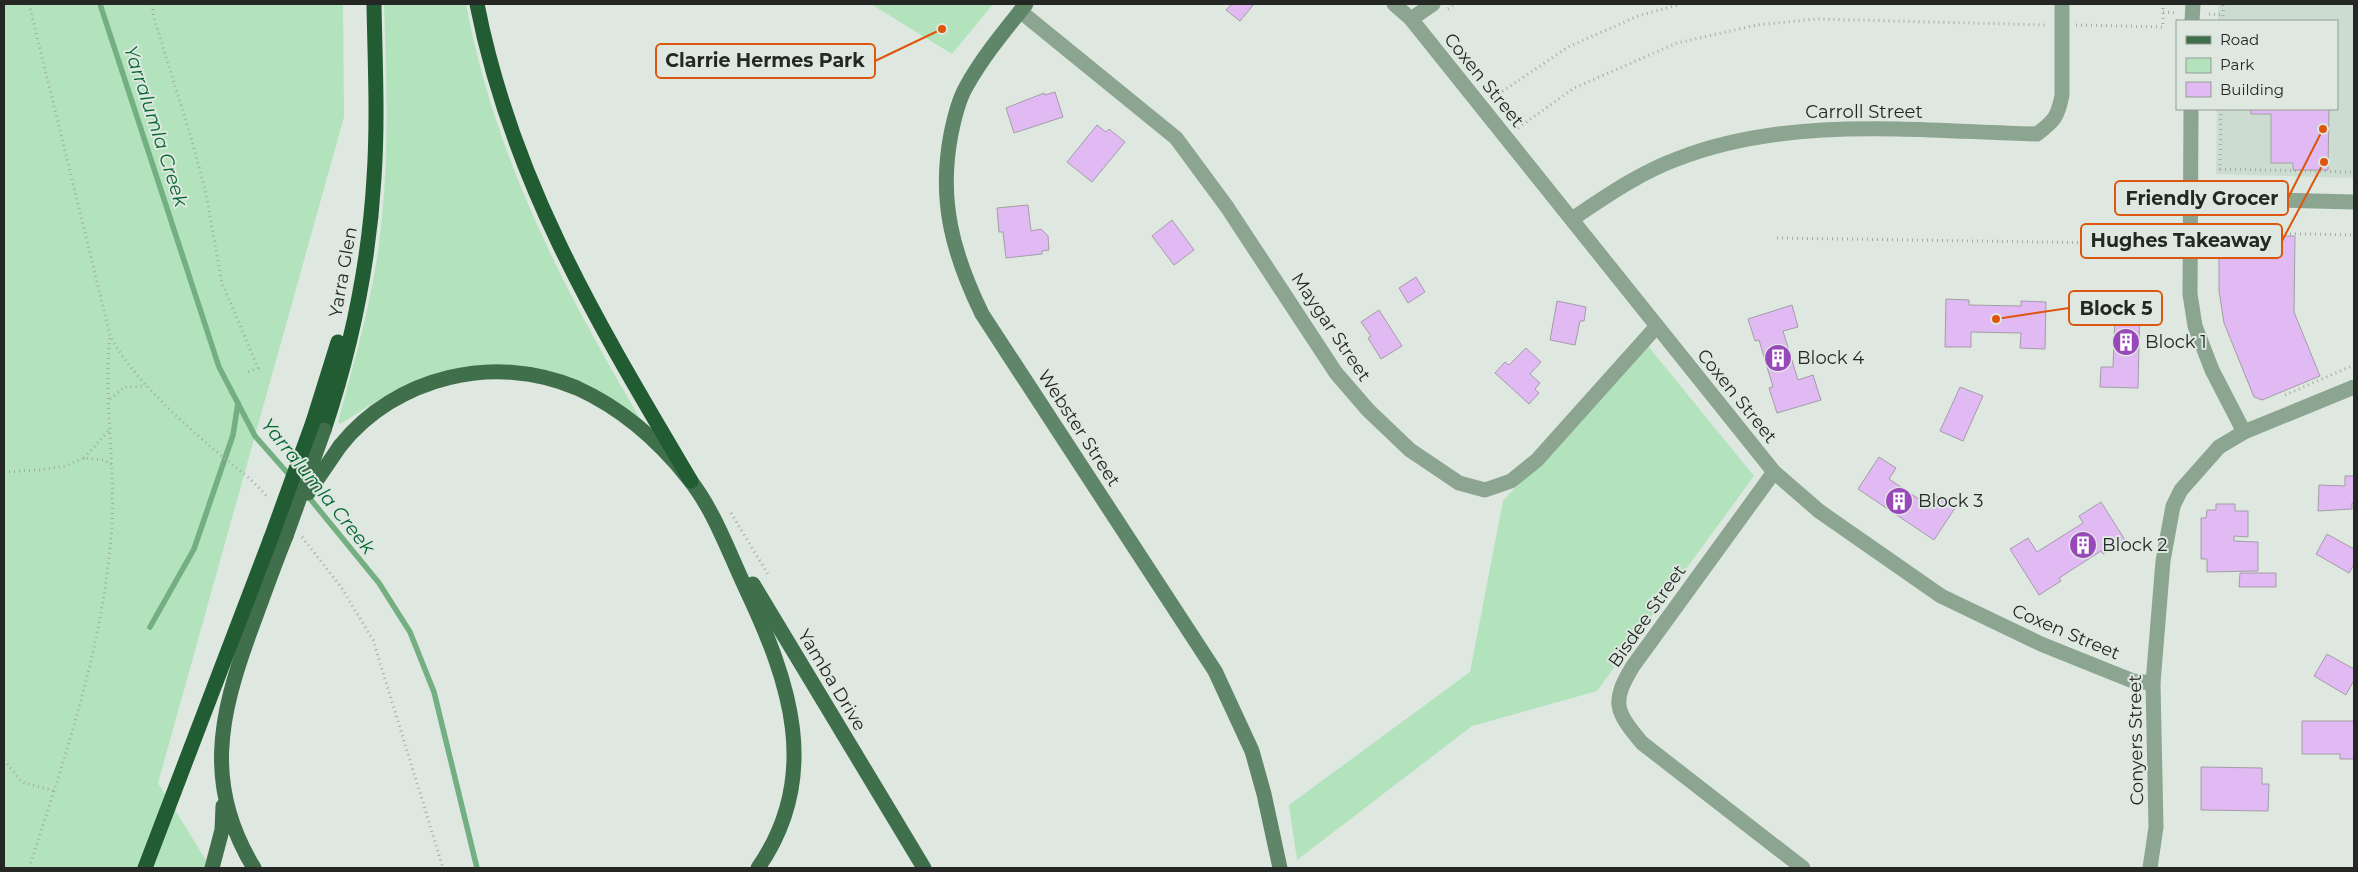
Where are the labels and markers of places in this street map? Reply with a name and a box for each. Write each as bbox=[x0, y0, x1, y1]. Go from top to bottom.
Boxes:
callout: Clarrie Hermes Park bbox=[656, 44, 875, 78]
callout: Friendly Grocer bbox=[2115, 181, 2288, 215]
callout: Hughes Takeaway bbox=[2081, 224, 2282, 258]
callout: Block 5 bbox=[2069, 291, 2162, 325]
building icon: Block 1 bbox=[2111, 327, 2141, 357]
place label: Block 1 bbox=[2145, 331, 2207, 353]
building icon: Block 4 bbox=[1763, 343, 1793, 373]
place label: Block 4 bbox=[1797, 347, 1864, 369]
building icon: Block 3 bbox=[1884, 486, 1914, 516]
place label: Block 3 bbox=[1918, 490, 1983, 512]
building icon: Block 2 bbox=[2068, 530, 2098, 560]
place label: Block 2 bbox=[2102, 534, 2167, 556]

